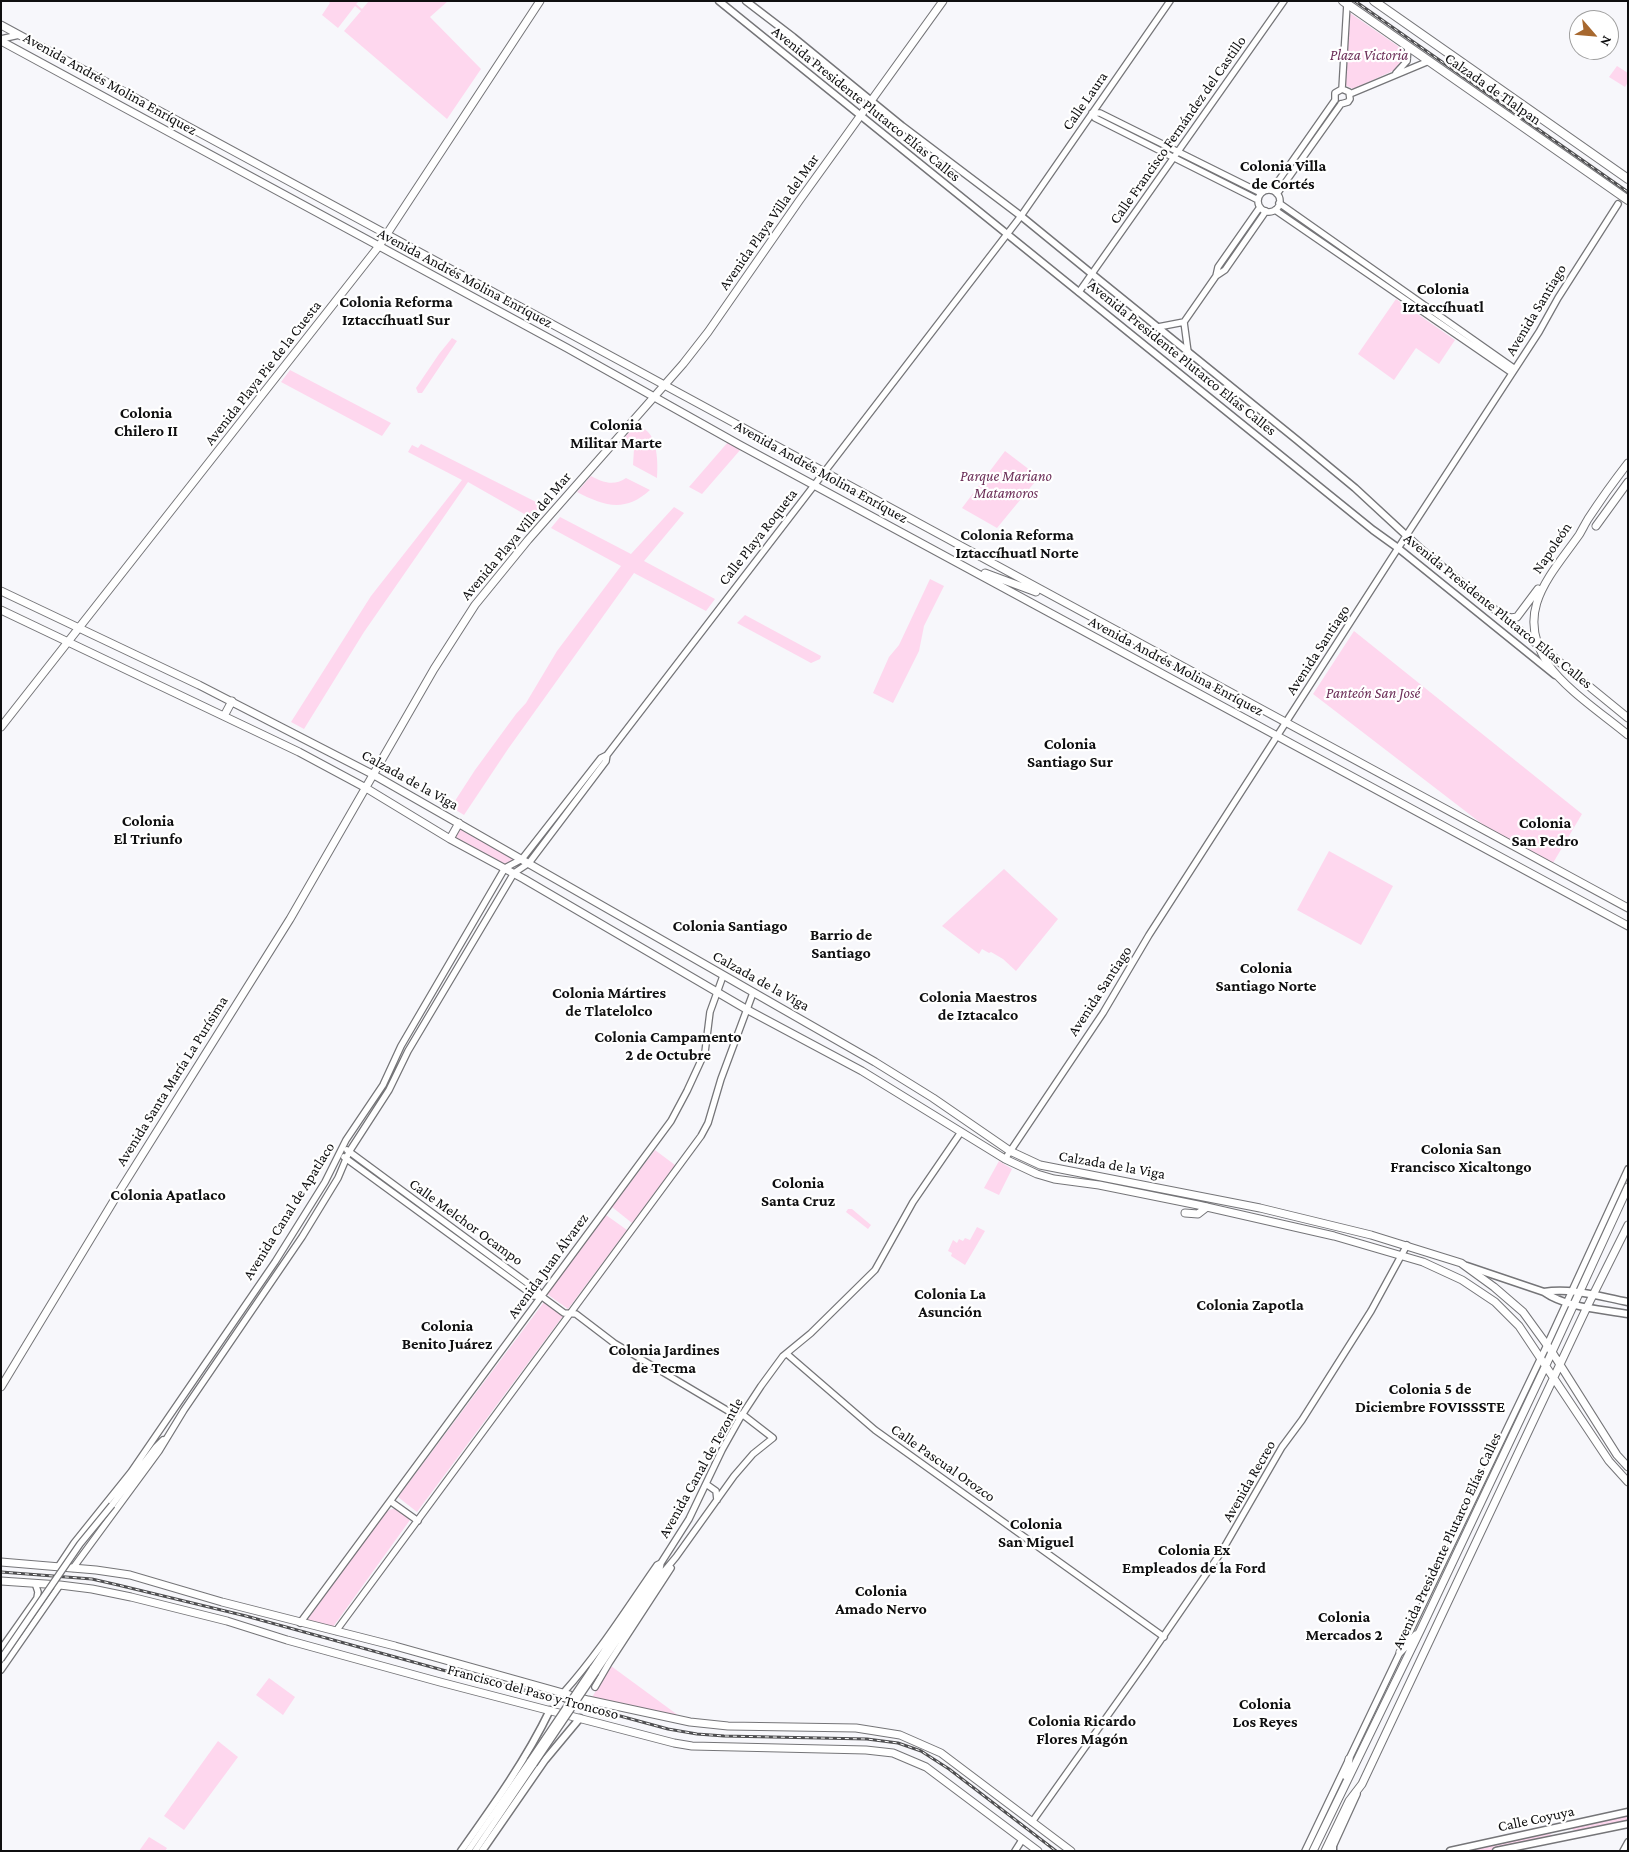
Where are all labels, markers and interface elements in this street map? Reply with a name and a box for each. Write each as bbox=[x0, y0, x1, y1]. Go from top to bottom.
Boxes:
north arrow bbox=[1569, 10, 1619, 60]
street label: Avenida Presidente Plutarco Elías Calles bbox=[768, 22, 964, 186]
street label: Avenida Andrés Molina Enríquez bbox=[20, 29, 200, 139]
street label: Calle Francisco Fernández del Castillo bbox=[1106, 32, 1250, 228]
text: N bbox=[1597, 33, 1616, 49]
park label: Plaza Victoria bbox=[1330, 46, 1408, 64]
street label: Calzada de Tlalpan bbox=[1441, 49, 1545, 129]
street label: Calle Laura bbox=[1058, 68, 1112, 134]
street label: Avenida Playa Villa del Mar bbox=[715, 150, 823, 294]
district label: Colonia Villa de Cortés bbox=[1240, 156, 1326, 194]
street label: Avenida Andrés Molina Enríquez bbox=[374, 224, 556, 332]
street label: Avenida Santiago bbox=[1502, 261, 1570, 359]
street label: Avenida Presidente Plutarco Elías Calles bbox=[1084, 276, 1280, 440]
district label: Colonia Iztaccíhuatl bbox=[1402, 279, 1484, 317]
district label: Colonia Reforma Iztaccíhuatl Sur bbox=[339, 292, 453, 330]
street label: Avenida Playa Pie de la Cuesta bbox=[201, 297, 325, 449]
district label: Colonia Chilero II bbox=[114, 403, 178, 441]
district label: Colonia Militar Marte bbox=[570, 415, 662, 453]
street label: Avenida Andrés Molina Enríquez bbox=[731, 417, 911, 527]
park label: Parque Mariano Matamoros bbox=[960, 467, 1052, 502]
street label: Avenida Playa Villa del Mar bbox=[457, 468, 575, 604]
street label: Calle Playa Roqueta bbox=[715, 485, 801, 589]
street label: Napoleón bbox=[1528, 519, 1576, 577]
district label: Colonia Reforma Iztaccíhuatl Norte bbox=[955, 525, 1079, 563]
street label: Avenida Presidente Plutarco Elías Calles bbox=[1400, 529, 1596, 693]
street label: Avenida Santiago bbox=[1282, 602, 1354, 698]
street label: Avenida Andrés Molina Enríquez bbox=[1085, 612, 1267, 720]
park label: Panteón San José bbox=[1326, 684, 1420, 702]
district label: Colonia Santiago Sur bbox=[1027, 734, 1113, 772]
street label: Calzada de la Viga bbox=[358, 746, 462, 814]
district label: Colonia El Triunfo bbox=[113, 811, 183, 849]
district label: Colonia San Pedro bbox=[1511, 813, 1579, 851]
district label: Colonia Santiago bbox=[672, 916, 788, 936]
district label: Barrio de Santiago bbox=[810, 925, 872, 963]
street label: Avenida Santiago bbox=[1064, 943, 1136, 1039]
street label: Calzada de la Viga bbox=[709, 947, 813, 1015]
district label: Colonia Santiago Norte bbox=[1215, 958, 1317, 996]
district label: Colonia Mártires de Tlatelolco bbox=[552, 983, 666, 1021]
district label: Colonia Maestros de Iztacalco bbox=[919, 987, 1037, 1025]
street label: Avenida Santa María La Purísima bbox=[112, 993, 232, 1169]
district label: Colonia Campamento 2 de Octubre bbox=[594, 1027, 742, 1065]
street label: Avenida Canal de Apatlaco bbox=[239, 1139, 339, 1283]
district label: Colonia San Francisco Xicaltongo bbox=[1390, 1139, 1532, 1177]
street label: Calzada de la Viga bbox=[1057, 1147, 1167, 1183]
district label: Colonia Santa Cruz bbox=[761, 1173, 835, 1211]
street label: Calle Melchor Ocampo bbox=[406, 1175, 526, 1269]
district label: Colonia Apatlaco bbox=[110, 1185, 226, 1205]
street label: Avenida Juan Álvarez bbox=[504, 1210, 592, 1322]
district label: Colonia La Asunción bbox=[914, 1284, 986, 1322]
district label: Colonia Zapotla bbox=[1196, 1295, 1304, 1315]
district label: Colonia Benito Juárez bbox=[402, 1316, 492, 1354]
district label: Colonia Jardines de Tecma bbox=[608, 1340, 720, 1378]
district label: Colonia 5 de Diciembre FOVISSSTE bbox=[1355, 1379, 1505, 1417]
street label: Avenida Canal de Tezontle bbox=[655, 1395, 747, 1541]
street label: Calle Pascual Orozco bbox=[887, 1420, 999, 1506]
street label: Avenida Presidente Plutarco Elías Calles bbox=[1389, 1430, 1505, 1652]
street label: Avenida Recreo bbox=[1218, 1437, 1280, 1525]
district label: Colonia San Miguel bbox=[998, 1514, 1074, 1552]
district label: Colonia Ex Empleados de la Ford bbox=[1122, 1540, 1266, 1578]
district label: Colonia Amado Nervo bbox=[835, 1581, 927, 1619]
district label: Colonia Mercados 2 bbox=[1305, 1607, 1383, 1645]
street label: Francisco del Paso y Troncoso bbox=[445, 1660, 621, 1724]
district label: Colonia Los Reyes bbox=[1233, 1694, 1297, 1732]
district label: Colonia Ricardo Flores Magón bbox=[1028, 1711, 1136, 1749]
street label: Calle Coyuya bbox=[1496, 1802, 1576, 1836]

